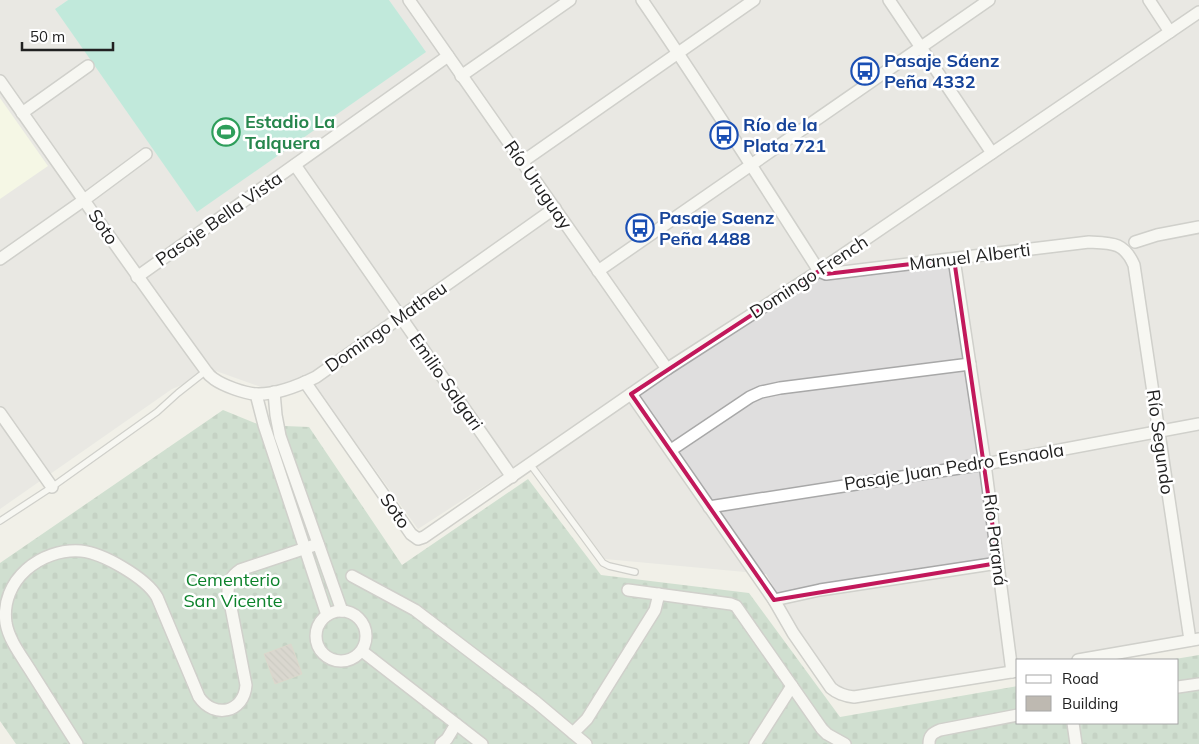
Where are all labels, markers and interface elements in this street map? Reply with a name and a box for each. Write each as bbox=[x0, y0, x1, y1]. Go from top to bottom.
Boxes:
scale bar bbox=[22, 20, 114, 52]
text: 50 m bbox=[30, 27, 65, 46]
place label: Pasaje Sáenz Peña 4332 bbox=[884, 49, 999, 93]
bus stop icon: Pasaje Sáenz Peña 4332 bbox=[850, 56, 880, 86]
place label: Estadio La Talquera bbox=[245, 110, 335, 154]
place label: Río de la Plata 721 bbox=[743, 113, 826, 157]
sports icon: Estadio La Talquera bbox=[211, 117, 241, 147]
bus stop icon: Río de la Plata 721 bbox=[709, 120, 739, 150]
street label: Río Uruguay bbox=[499, 136, 578, 234]
street label: Pasaje Bella Vista bbox=[151, 166, 287, 271]
street label: Soto bbox=[83, 205, 124, 249]
place label: Pasaje Saenz Peña 4488 bbox=[659, 206, 774, 250]
bus stop icon: Pasaje Saenz Peña 4488 bbox=[625, 213, 655, 243]
street label: Domingo French bbox=[745, 230, 872, 323]
street label: Manuel Alberti bbox=[908, 238, 1032, 275]
street label: Domingo Matheu bbox=[320, 276, 451, 377]
street label: Emilio Salgari bbox=[405, 329, 488, 435]
street label: Río Segundo bbox=[1142, 388, 1179, 496]
street label: Pasaje Juan Pedro Esnaola bbox=[842, 438, 1066, 495]
street label: Soto bbox=[375, 489, 416, 533]
street label: Río Paraná bbox=[978, 493, 1013, 587]
park label: Cementerio San Vicente bbox=[183, 568, 283, 612]
legend bbox=[1016, 659, 1179, 724]
text: Road bbox=[1062, 669, 1099, 688]
text: Building bbox=[1062, 694, 1118, 713]

